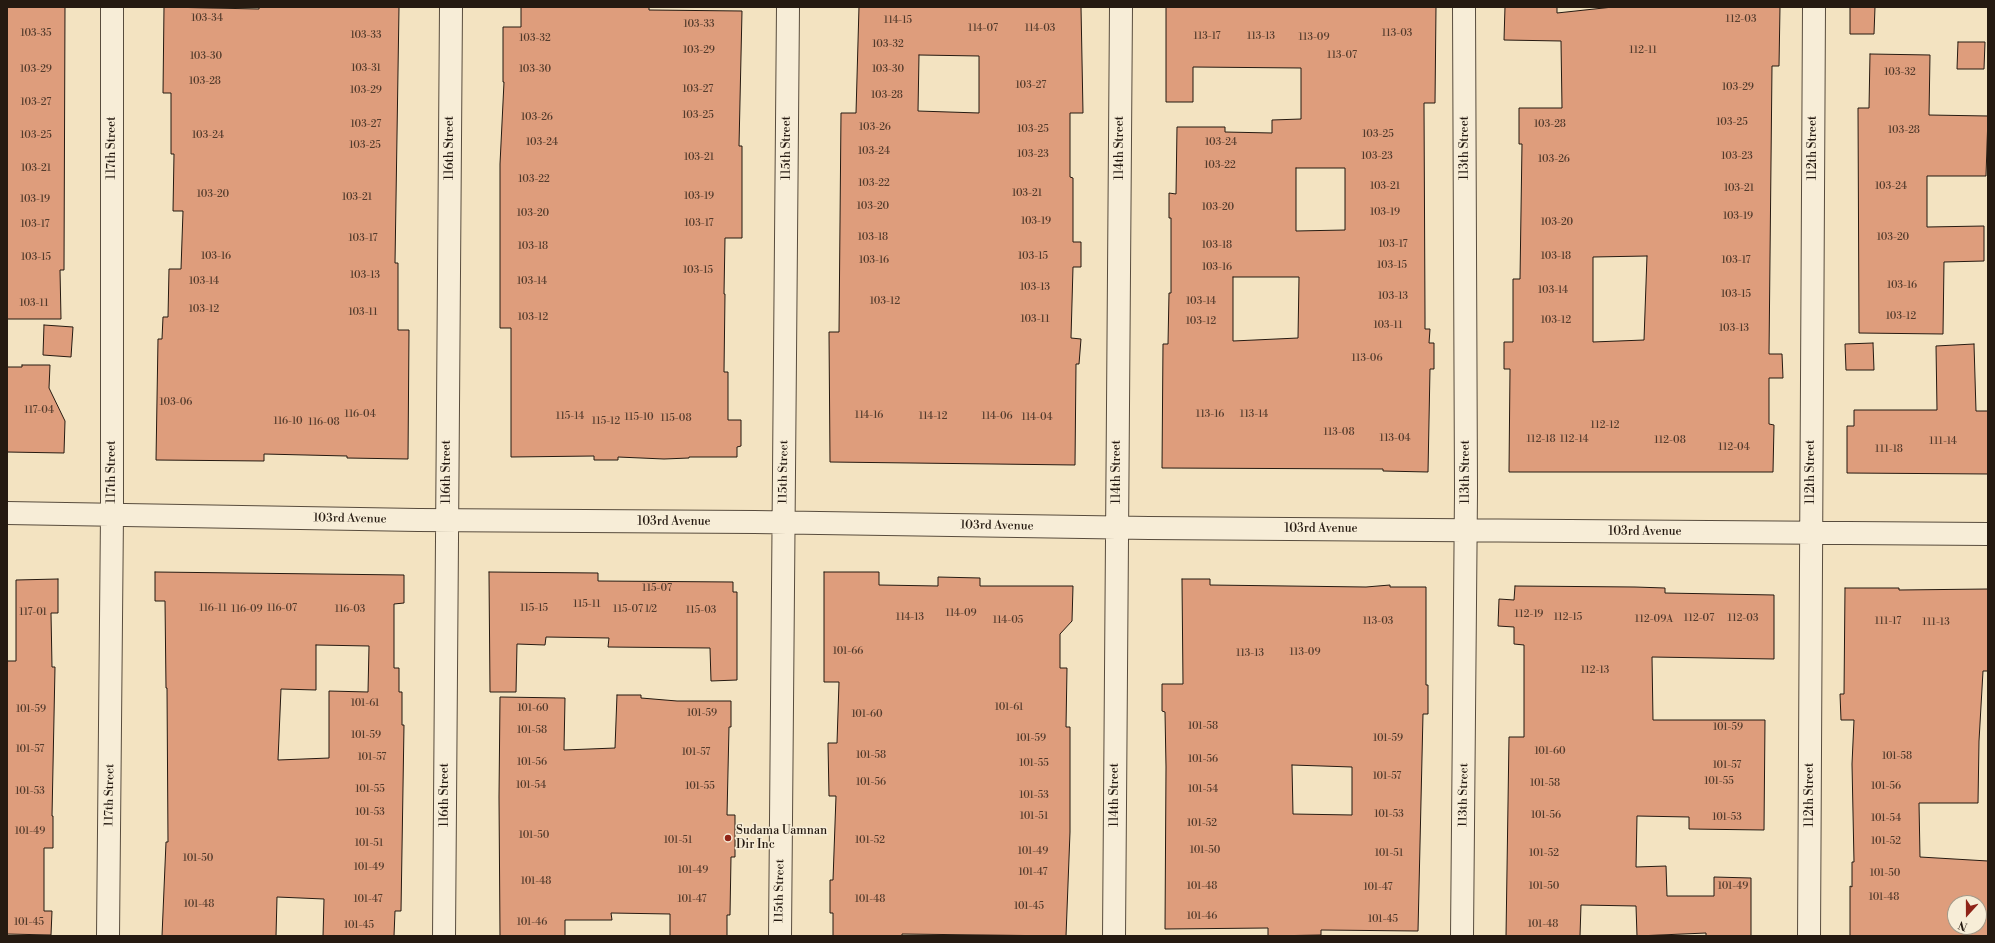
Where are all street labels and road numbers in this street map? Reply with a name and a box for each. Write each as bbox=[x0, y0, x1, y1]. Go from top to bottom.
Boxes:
street label: 116th Street bbox=[443, 116, 457, 180]
street label: 115th Street bbox=[780, 116, 794, 180]
street label: 114th Street bbox=[1113, 116, 1127, 180]
street label: 113th Street bbox=[1458, 116, 1472, 180]
street label: 112th Street bbox=[1806, 116, 1820, 180]
street label: 117th Street bbox=[105, 117, 119, 179]
street label: 116th Street bbox=[440, 440, 454, 504]
street label: 115th Street bbox=[776, 440, 792, 504]
street label: 114th Street bbox=[1110, 440, 1124, 504]
street label: 113th Street bbox=[1459, 440, 1473, 504]
street label: 112th Street bbox=[1804, 440, 1818, 504]
street label: 117th Street bbox=[105, 441, 119, 503]
street label: 103rd Avenue bbox=[313, 511, 387, 527]
street label: 103rd Avenue bbox=[637, 515, 711, 529]
street label: 103rd Avenue bbox=[960, 518, 1034, 534]
street label: 103rd Avenue bbox=[1284, 522, 1358, 536]
street label: 103rd Avenue bbox=[1608, 525, 1682, 539]
street label: 117th Street bbox=[102, 763, 118, 827]
street label: 116th Street bbox=[438, 763, 452, 827]
street label: 114th Street bbox=[1108, 763, 1122, 827]
street label: 113th Street bbox=[1456, 763, 1472, 827]
street label: 112th Street bbox=[1803, 763, 1817, 827]
street label: 115th Street bbox=[772, 859, 788, 923]

